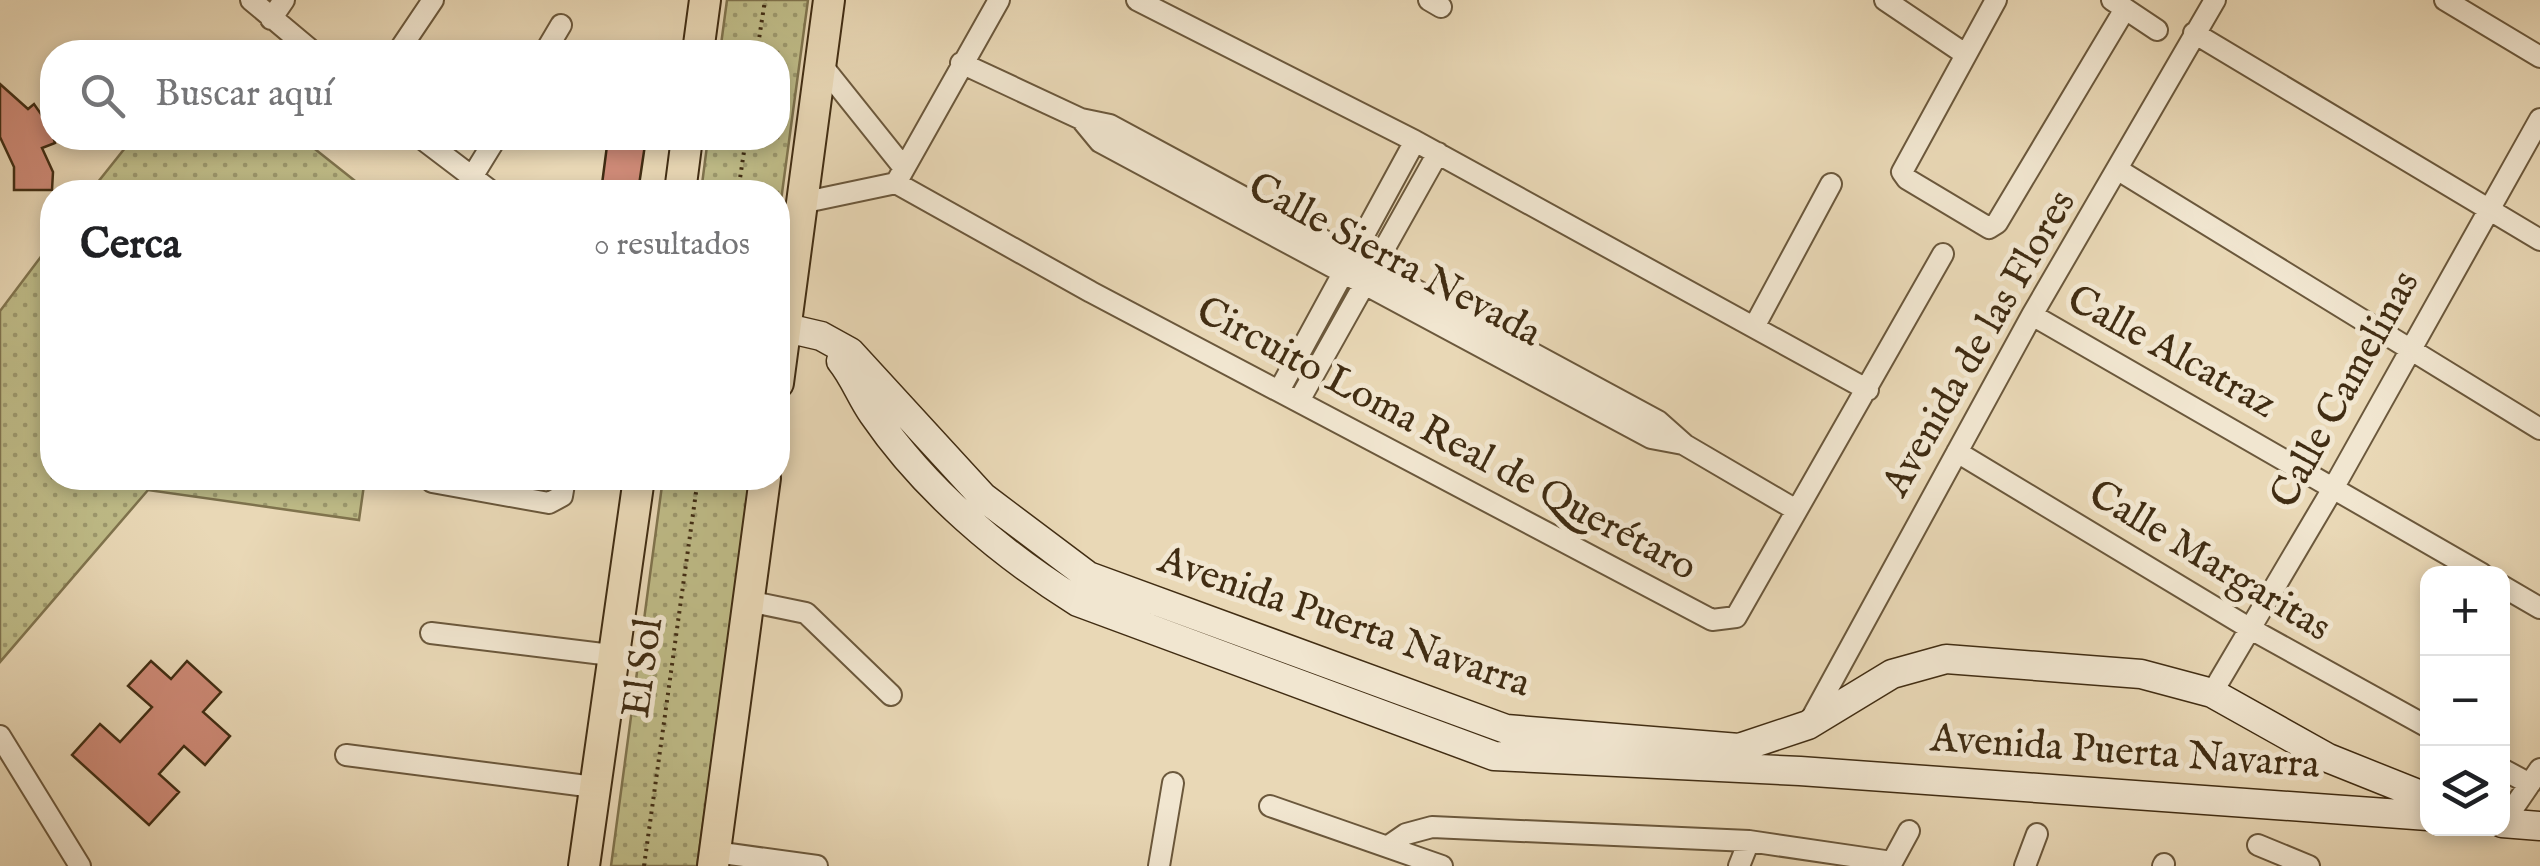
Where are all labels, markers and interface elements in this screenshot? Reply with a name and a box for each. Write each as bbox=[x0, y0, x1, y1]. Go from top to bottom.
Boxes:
search box bbox=[40, 40, 790, 150]
icon: search bbox=[75, 68, 130, 123]
text: Buscar aquí bbox=[155, 71, 333, 119]
street label: Calle Sierra Nevada bbox=[1239, 162, 1550, 360]
street label: Avenida de las Flores bbox=[1871, 182, 2088, 507]
text: Cerca bbox=[80, 219, 181, 272]
text: 0 resultados bbox=[594, 225, 750, 266]
street label: Calle Camelinas bbox=[2260, 262, 2432, 518]
street label: Calle Alcatraz bbox=[2058, 275, 2284, 431]
street label: Circuito Loma Real de Querétaro bbox=[1187, 286, 1705, 594]
street label: Calle Margaritas bbox=[2079, 470, 2339, 654]
street label: Avenida Puerta Navarra bbox=[1150, 535, 1537, 711]
map controls bbox=[2420, 566, 2510, 836]
button: + bbox=[2420, 566, 2510, 656]
street label: El Sol bbox=[612, 615, 676, 721]
button: − bbox=[2420, 656, 2510, 746]
street label: Avenida Puerta Navarra bbox=[1928, 714, 2322, 792]
button: layers bbox=[2420, 746, 2510, 836]

